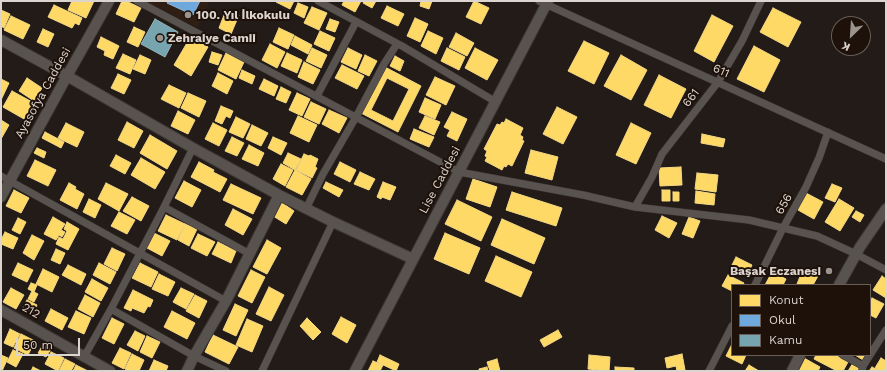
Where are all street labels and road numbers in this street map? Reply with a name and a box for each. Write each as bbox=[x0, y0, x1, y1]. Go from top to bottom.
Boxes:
street label: Ayasofya Caddesi bbox=[12, 45, 74, 141]
street label: 611 bbox=[710, 61, 732, 81]
street label: 661 bbox=[679, 86, 703, 110]
street label: Lise Caddesi bbox=[416, 144, 464, 216]
street label: 656 bbox=[772, 191, 796, 217]
street label: 212 bbox=[19, 300, 43, 322]

